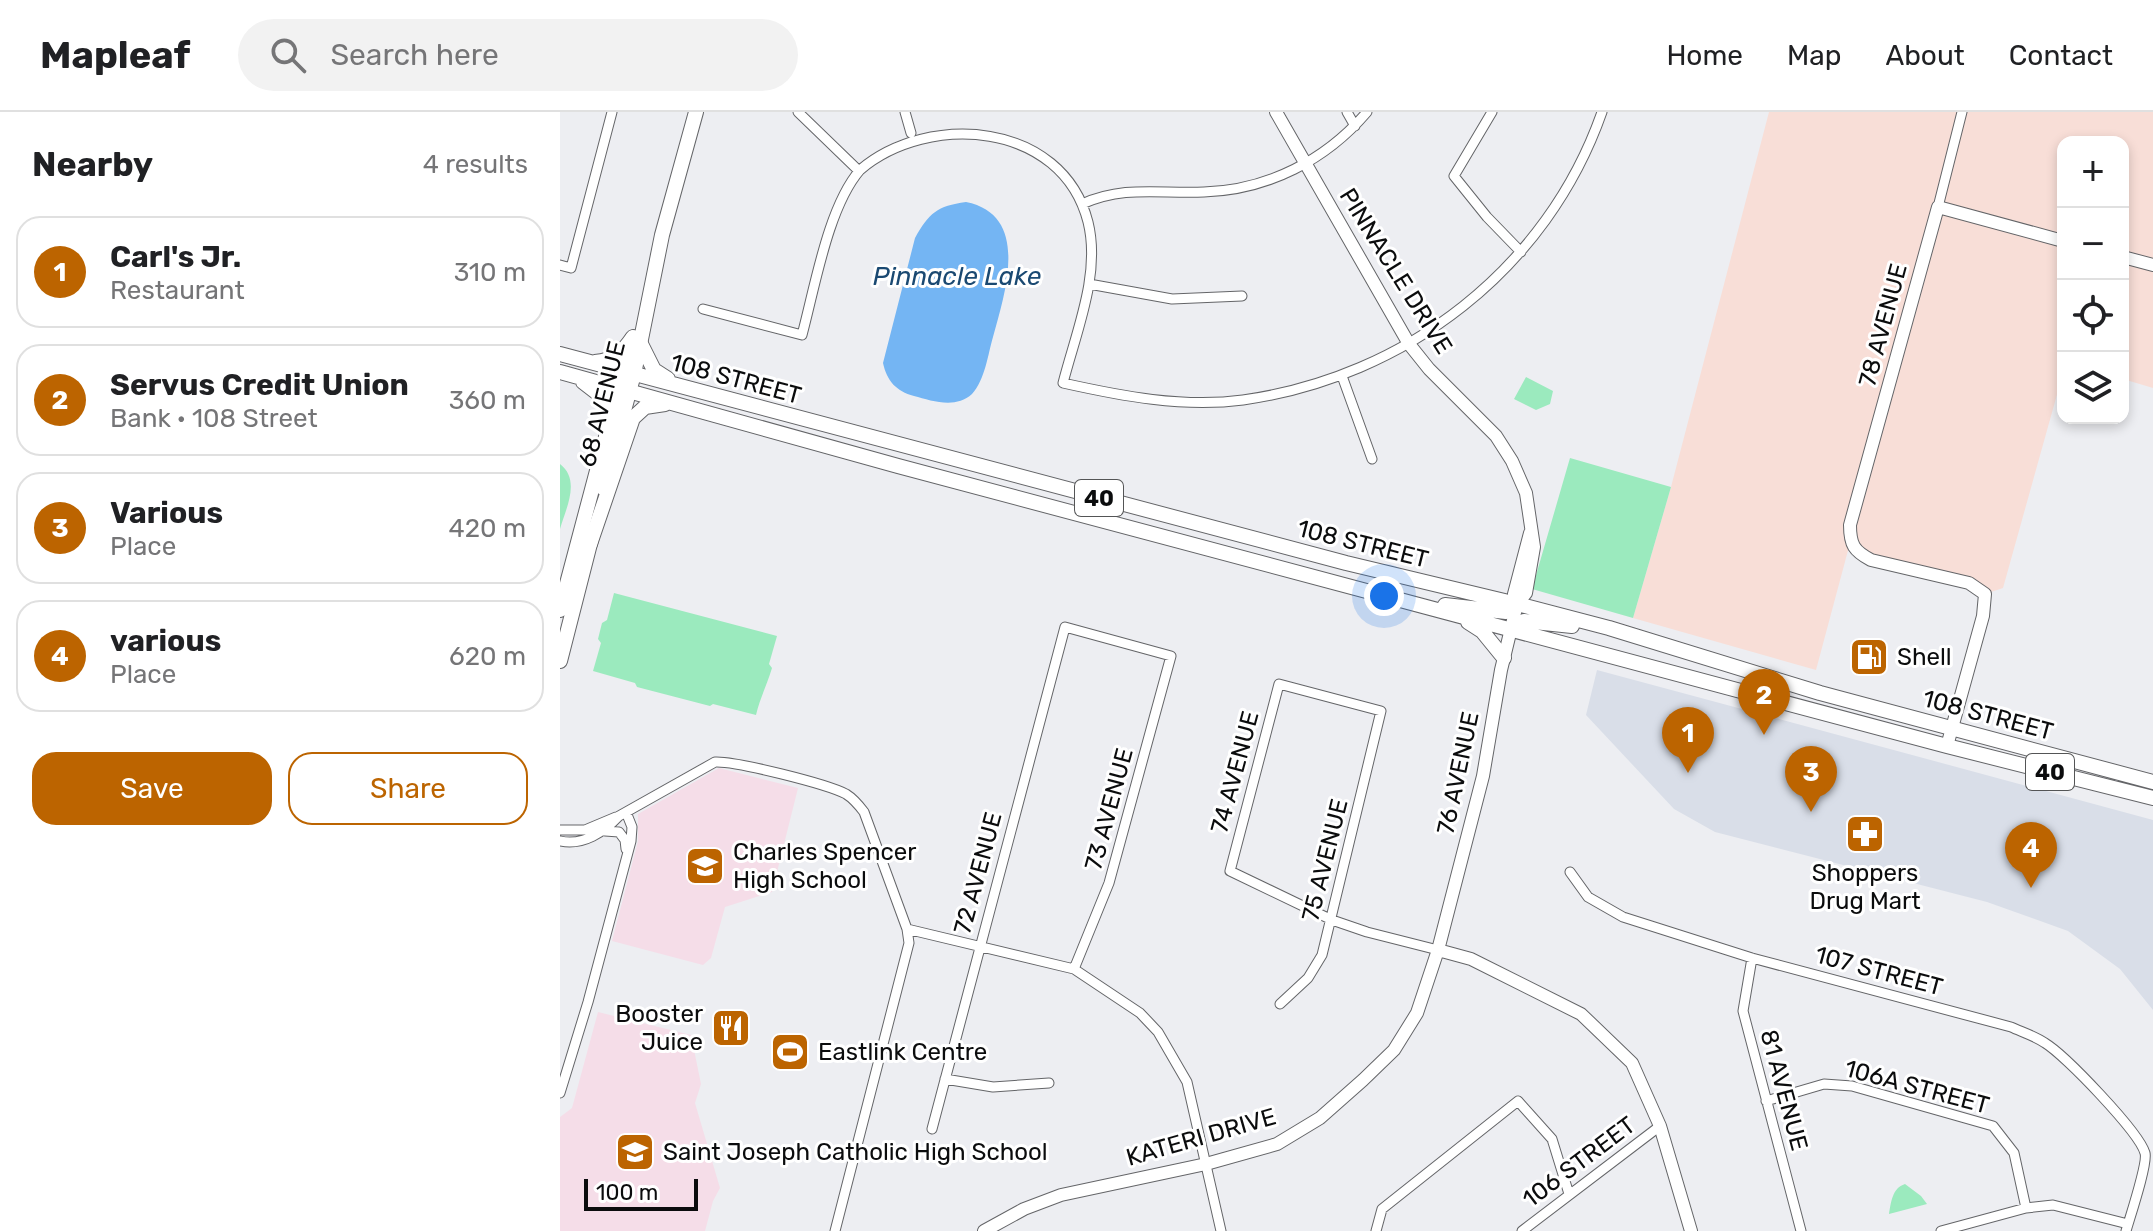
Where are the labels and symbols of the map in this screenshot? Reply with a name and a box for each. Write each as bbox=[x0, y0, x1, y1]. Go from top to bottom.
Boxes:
street label: PINNACLE DRIVE bbox=[1334, 183, 1458, 359]
water label: Pinnacle Lake bbox=[873, 261, 1042, 292]
street label: 78 AVENUE bbox=[1853, 261, 1913, 389]
street label: 68 AVENUE bbox=[573, 338, 631, 470]
street label: 108 STREET bbox=[668, 348, 804, 410]
road number: 40 bbox=[1075, 480, 1123, 516]
street label: 108 STREET bbox=[1295, 514, 1431, 574]
your location bbox=[1364, 576, 1404, 616]
fuel station icon: Shell bbox=[1848, 636, 1890, 678]
place label: Shell bbox=[1897, 643, 1952, 671]
pin: 2 bbox=[1738, 669, 1790, 735]
street label: 108 STREET bbox=[1920, 684, 2056, 746]
pin: 1 bbox=[1662, 707, 1714, 773]
street label: 74 AVENUE bbox=[1205, 708, 1265, 836]
street label: 76 AVENUE bbox=[1431, 709, 1485, 837]
street label: 73 AVENUE bbox=[1079, 745, 1139, 873]
pin: 3 bbox=[1785, 746, 1837, 812]
road number: 40 bbox=[2026, 754, 2074, 790]
street label: 75 AVENUE bbox=[1296, 796, 1354, 924]
street label: 72 AVENUE bbox=[948, 809, 1008, 937]
pharmacy icon: Shoppers Drug Mart bbox=[1844, 813, 1886, 855]
pin: 4 bbox=[2005, 822, 2057, 888]
place label: Charles Spencer High School bbox=[733, 838, 916, 894]
school or university icon: Charles Spencer High School bbox=[684, 845, 726, 887]
place label: Shoppers Drug Mart bbox=[1809, 859, 1921, 915]
street label: 107 STREET bbox=[1812, 941, 1946, 1002]
place label: Booster Juice bbox=[615, 1000, 703, 1056]
restaurant icon: Booster Juice bbox=[710, 1007, 752, 1049]
street label: 81 AVENUE bbox=[1754, 1026, 1814, 1154]
sports icon: Eastlink Centre bbox=[769, 1031, 811, 1073]
place label: Eastlink Centre bbox=[818, 1038, 987, 1066]
street label: 106A STREET bbox=[1842, 1054, 1993, 1120]
street label: KATERI DRIVE bbox=[1123, 1102, 1279, 1172]
street label: 106 STREET bbox=[1517, 1111, 1641, 1213]
school or university icon: Saint Joseph Catholic High School bbox=[614, 1131, 656, 1173]
place label: Saint Joseph Catholic High School bbox=[663, 1138, 1048, 1166]
scale bar bbox=[584, 1175, 698, 1211]

